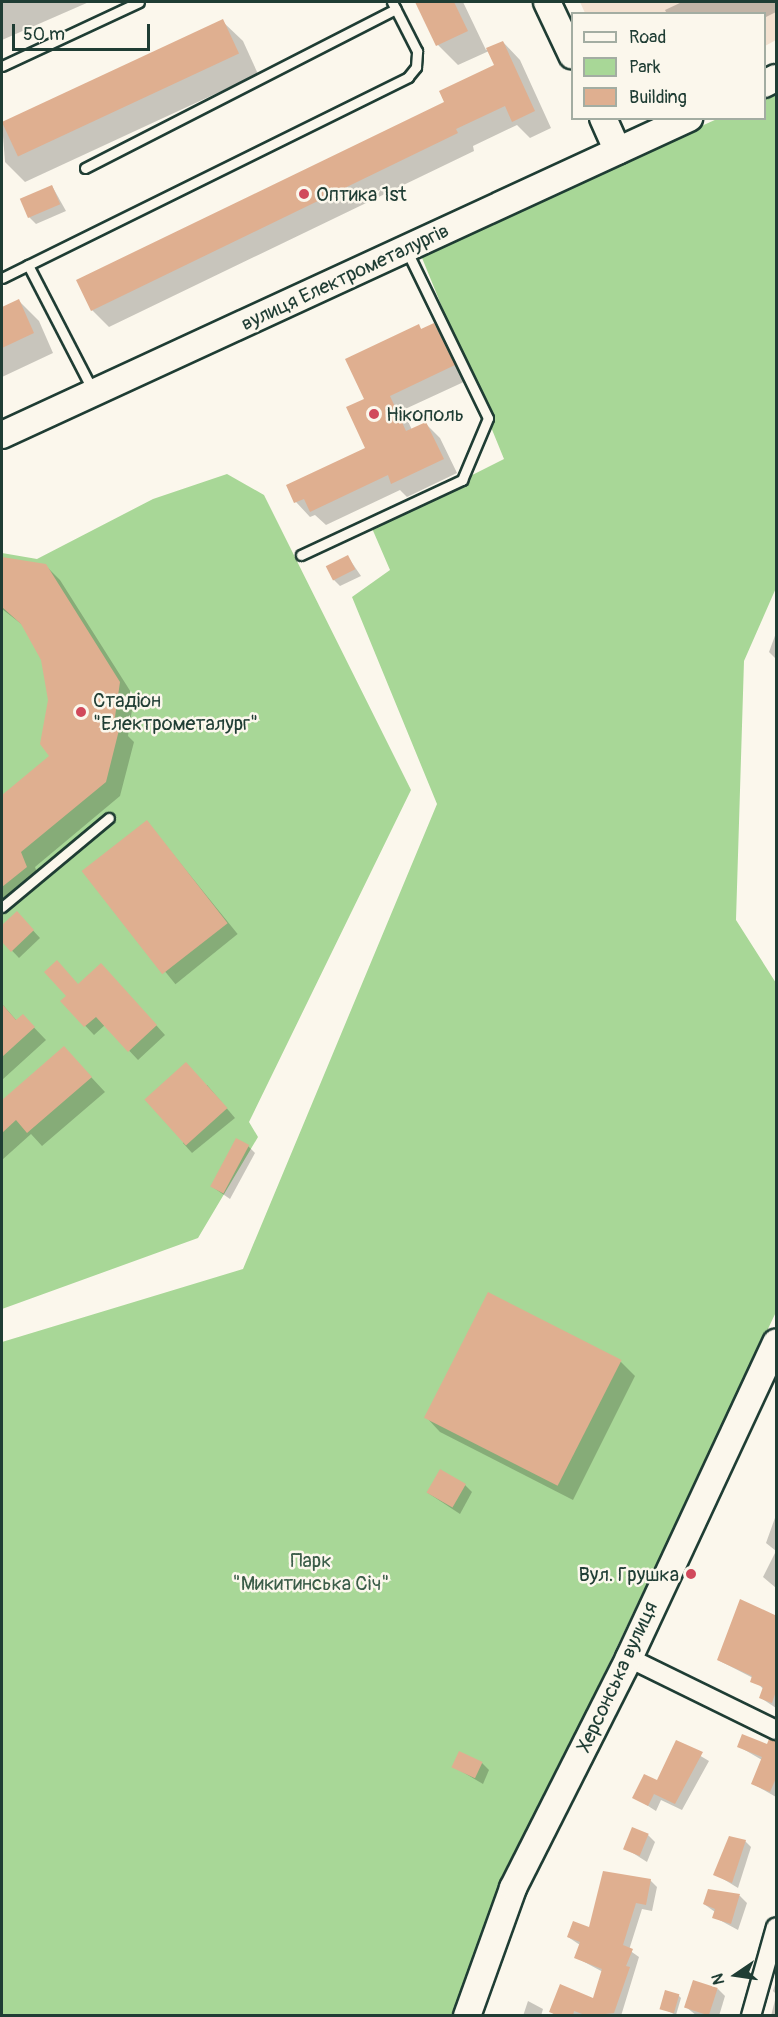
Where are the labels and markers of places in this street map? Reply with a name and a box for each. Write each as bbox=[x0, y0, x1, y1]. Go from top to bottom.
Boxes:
place label: Оптика 1st bbox=[316, 182, 407, 206]
marker: Оптика 1st bbox=[297, 187, 311, 201]
place label: Нікополь bbox=[386, 402, 464, 426]
marker: Нікополь bbox=[367, 407, 381, 421]
place label: Стадіон "Електрометалург" bbox=[93, 688, 258, 735]
marker: Стадіон "Електрометалург" bbox=[74, 705, 88, 719]
place label: Вул. Грушка bbox=[579, 1562, 679, 1586]
marker: Вул. Грушка bbox=[684, 1567, 698, 1581]

